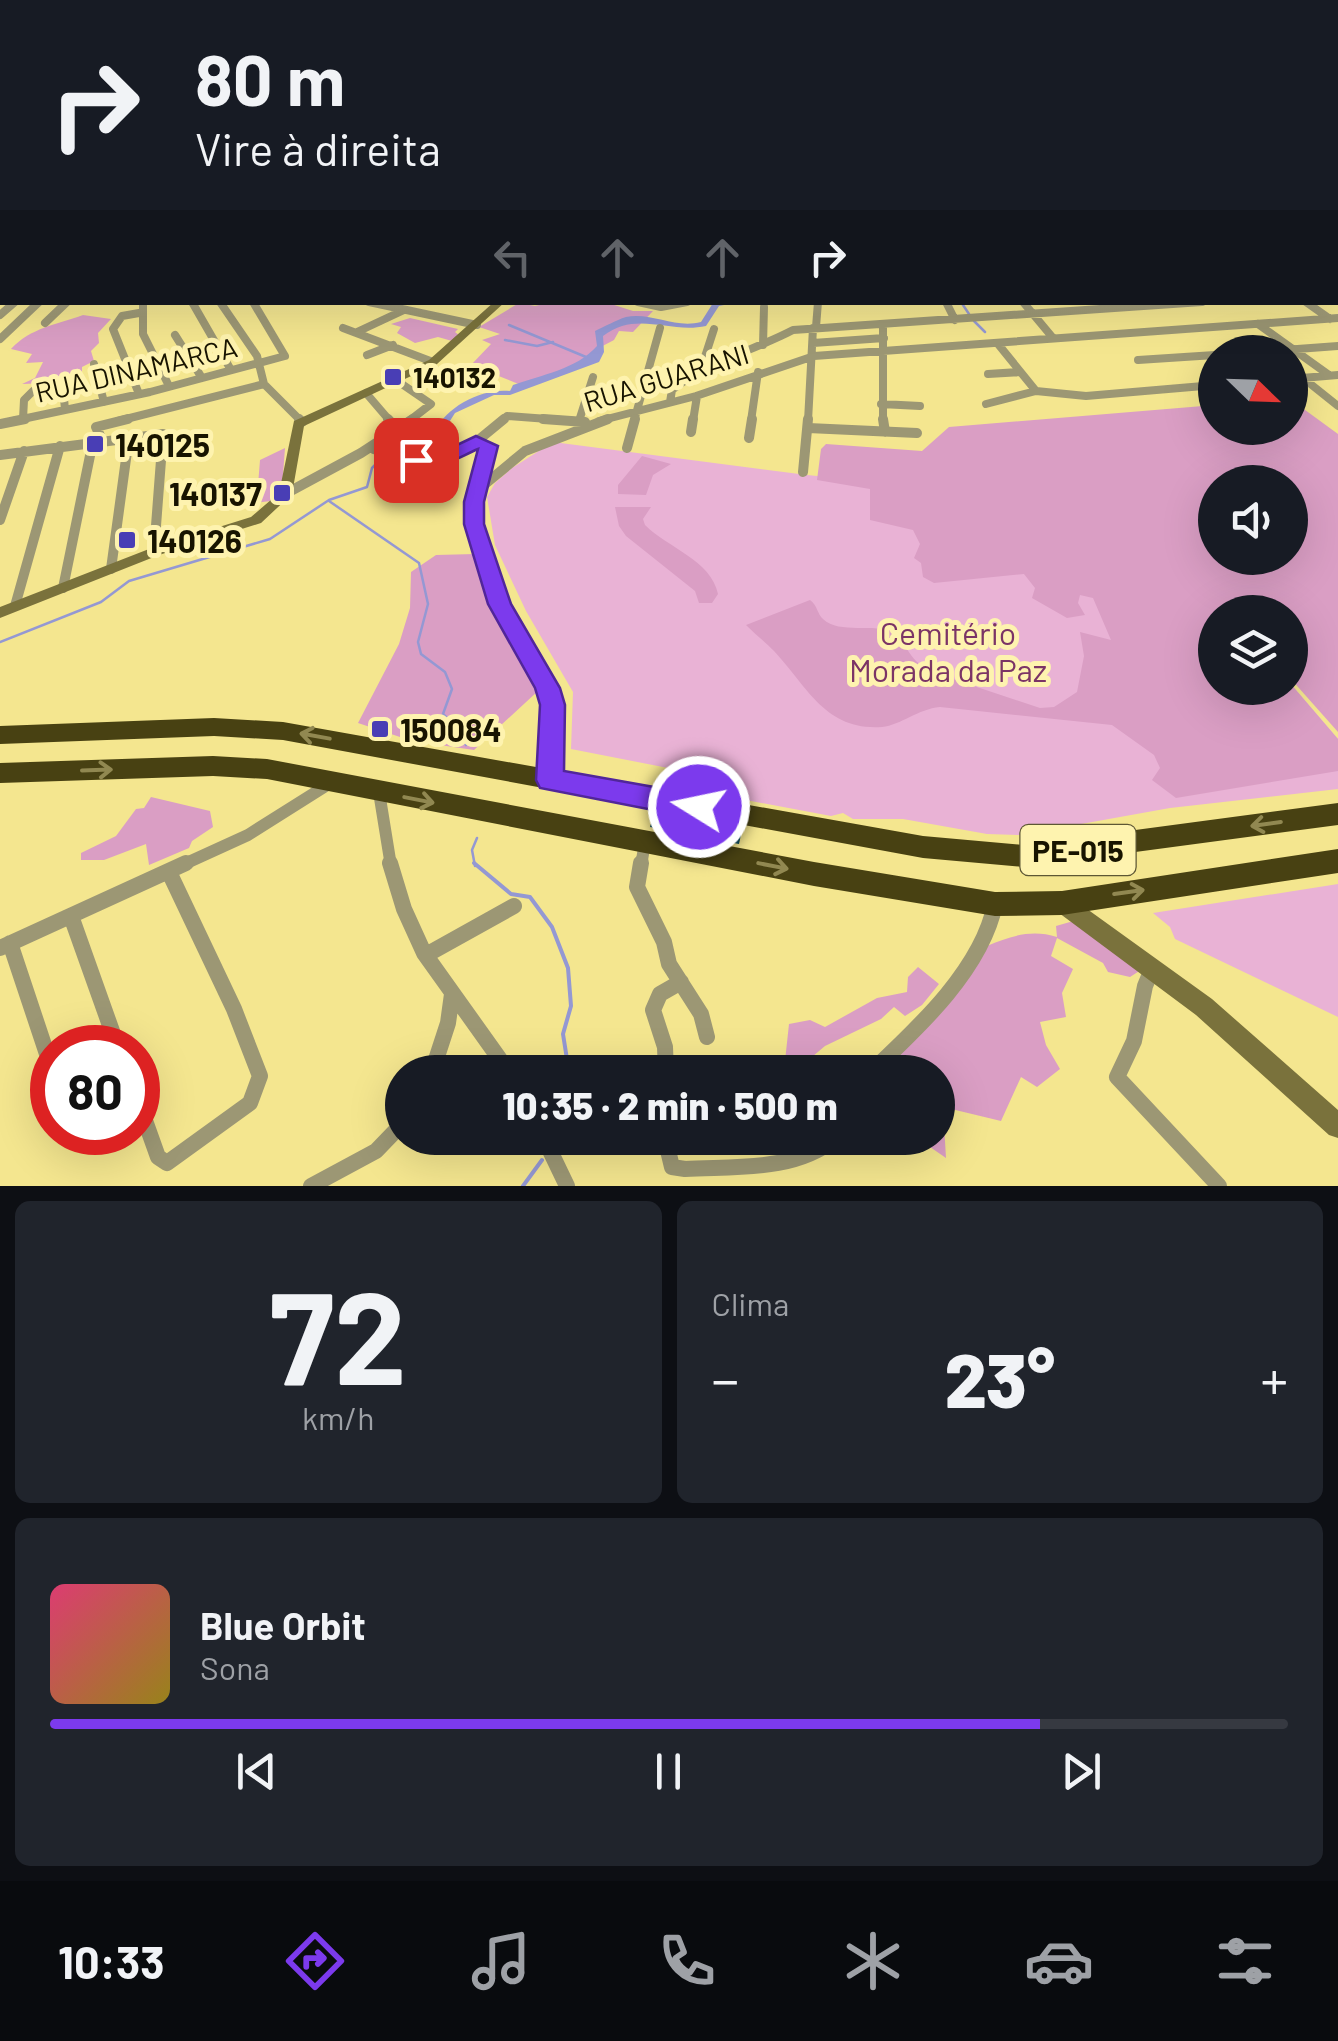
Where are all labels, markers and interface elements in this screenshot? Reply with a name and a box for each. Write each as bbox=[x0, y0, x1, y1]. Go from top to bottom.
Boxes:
text: 80 m bbox=[195, 36, 345, 120]
icon: right bbox=[30, 40, 160, 170]
text: Vire à direita bbox=[195, 121, 441, 175]
icon: left bbox=[485, 230, 540, 285]
icon: ahead bbox=[590, 230, 645, 285]
icon: ahead bbox=[695, 230, 750, 285]
icon: right bbox=[800, 230, 855, 285]
street label: RUA DINAMARCA bbox=[32, 329, 240, 409]
north arrow bbox=[1198, 335, 1308, 445]
map controls bbox=[1198, 335, 1308, 705]
street label: RUA GUARANI bbox=[579, 336, 753, 418]
place label: 140132 bbox=[413, 360, 496, 394]
marker: 140132 bbox=[382, 366, 404, 388]
pin bbox=[374, 418, 459, 503]
place label: 140125 bbox=[115, 425, 210, 463]
marker: 140125 bbox=[84, 433, 106, 455]
icon: arrive bbox=[389, 433, 444, 488]
button: sound bbox=[1198, 465, 1308, 575]
place label: 140137 bbox=[169, 474, 262, 512]
marker: 140137 bbox=[271, 482, 293, 504]
place label: 140126 bbox=[147, 521, 242, 559]
marker: 140126 bbox=[116, 529, 138, 551]
button: layers bbox=[1198, 595, 1308, 705]
park label: Cemitério Morada da Paz bbox=[849, 613, 1047, 688]
place label: 150084 bbox=[400, 710, 502, 748]
marker: 150084 bbox=[369, 718, 391, 740]
one-way arrow bbox=[299, 726, 332, 745]
position arrow bbox=[647, 755, 751, 859]
one-way arrow bbox=[81, 760, 113, 779]
one-way arrow bbox=[402, 791, 434, 810]
one-way arrow bbox=[1250, 815, 1283, 833]
road number: PE-015 bbox=[1020, 825, 1136, 875]
one-way arrow bbox=[756, 857, 789, 876]
one-way arrow bbox=[1112, 883, 1145, 901]
speed limit sign: 80 bbox=[30, 1025, 160, 1155]
text: 10:35 · 2 min · 500 m bbox=[502, 1082, 838, 1128]
text: 72 bbox=[270, 1255, 407, 1411]
text: Clima bbox=[712, 1284, 789, 1322]
text: 23° bbox=[945, 1333, 1055, 1423]
text: − bbox=[712, 1345, 739, 1411]
text: + bbox=[1260, 1345, 1288, 1411]
text: km/h bbox=[302, 1398, 374, 1436]
text: Blue Orbit bbox=[200, 1602, 366, 1648]
text: Sona bbox=[200, 1648, 270, 1686]
icon: previous bbox=[229, 1744, 284, 1799]
icon: pause bbox=[641, 1744, 696, 1799]
icon: next bbox=[1054, 1744, 1109, 1799]
icon: directions bbox=[280, 1926, 350, 1996]
icon: music bbox=[466, 1926, 536, 1996]
icon: phone bbox=[652, 1926, 722, 1996]
icon: climate bbox=[838, 1926, 908, 1996]
icon: car bbox=[1024, 1926, 1094, 1996]
icon: filters bbox=[1210, 1926, 1280, 1996]
text: 10:33 bbox=[58, 1934, 165, 1988]

